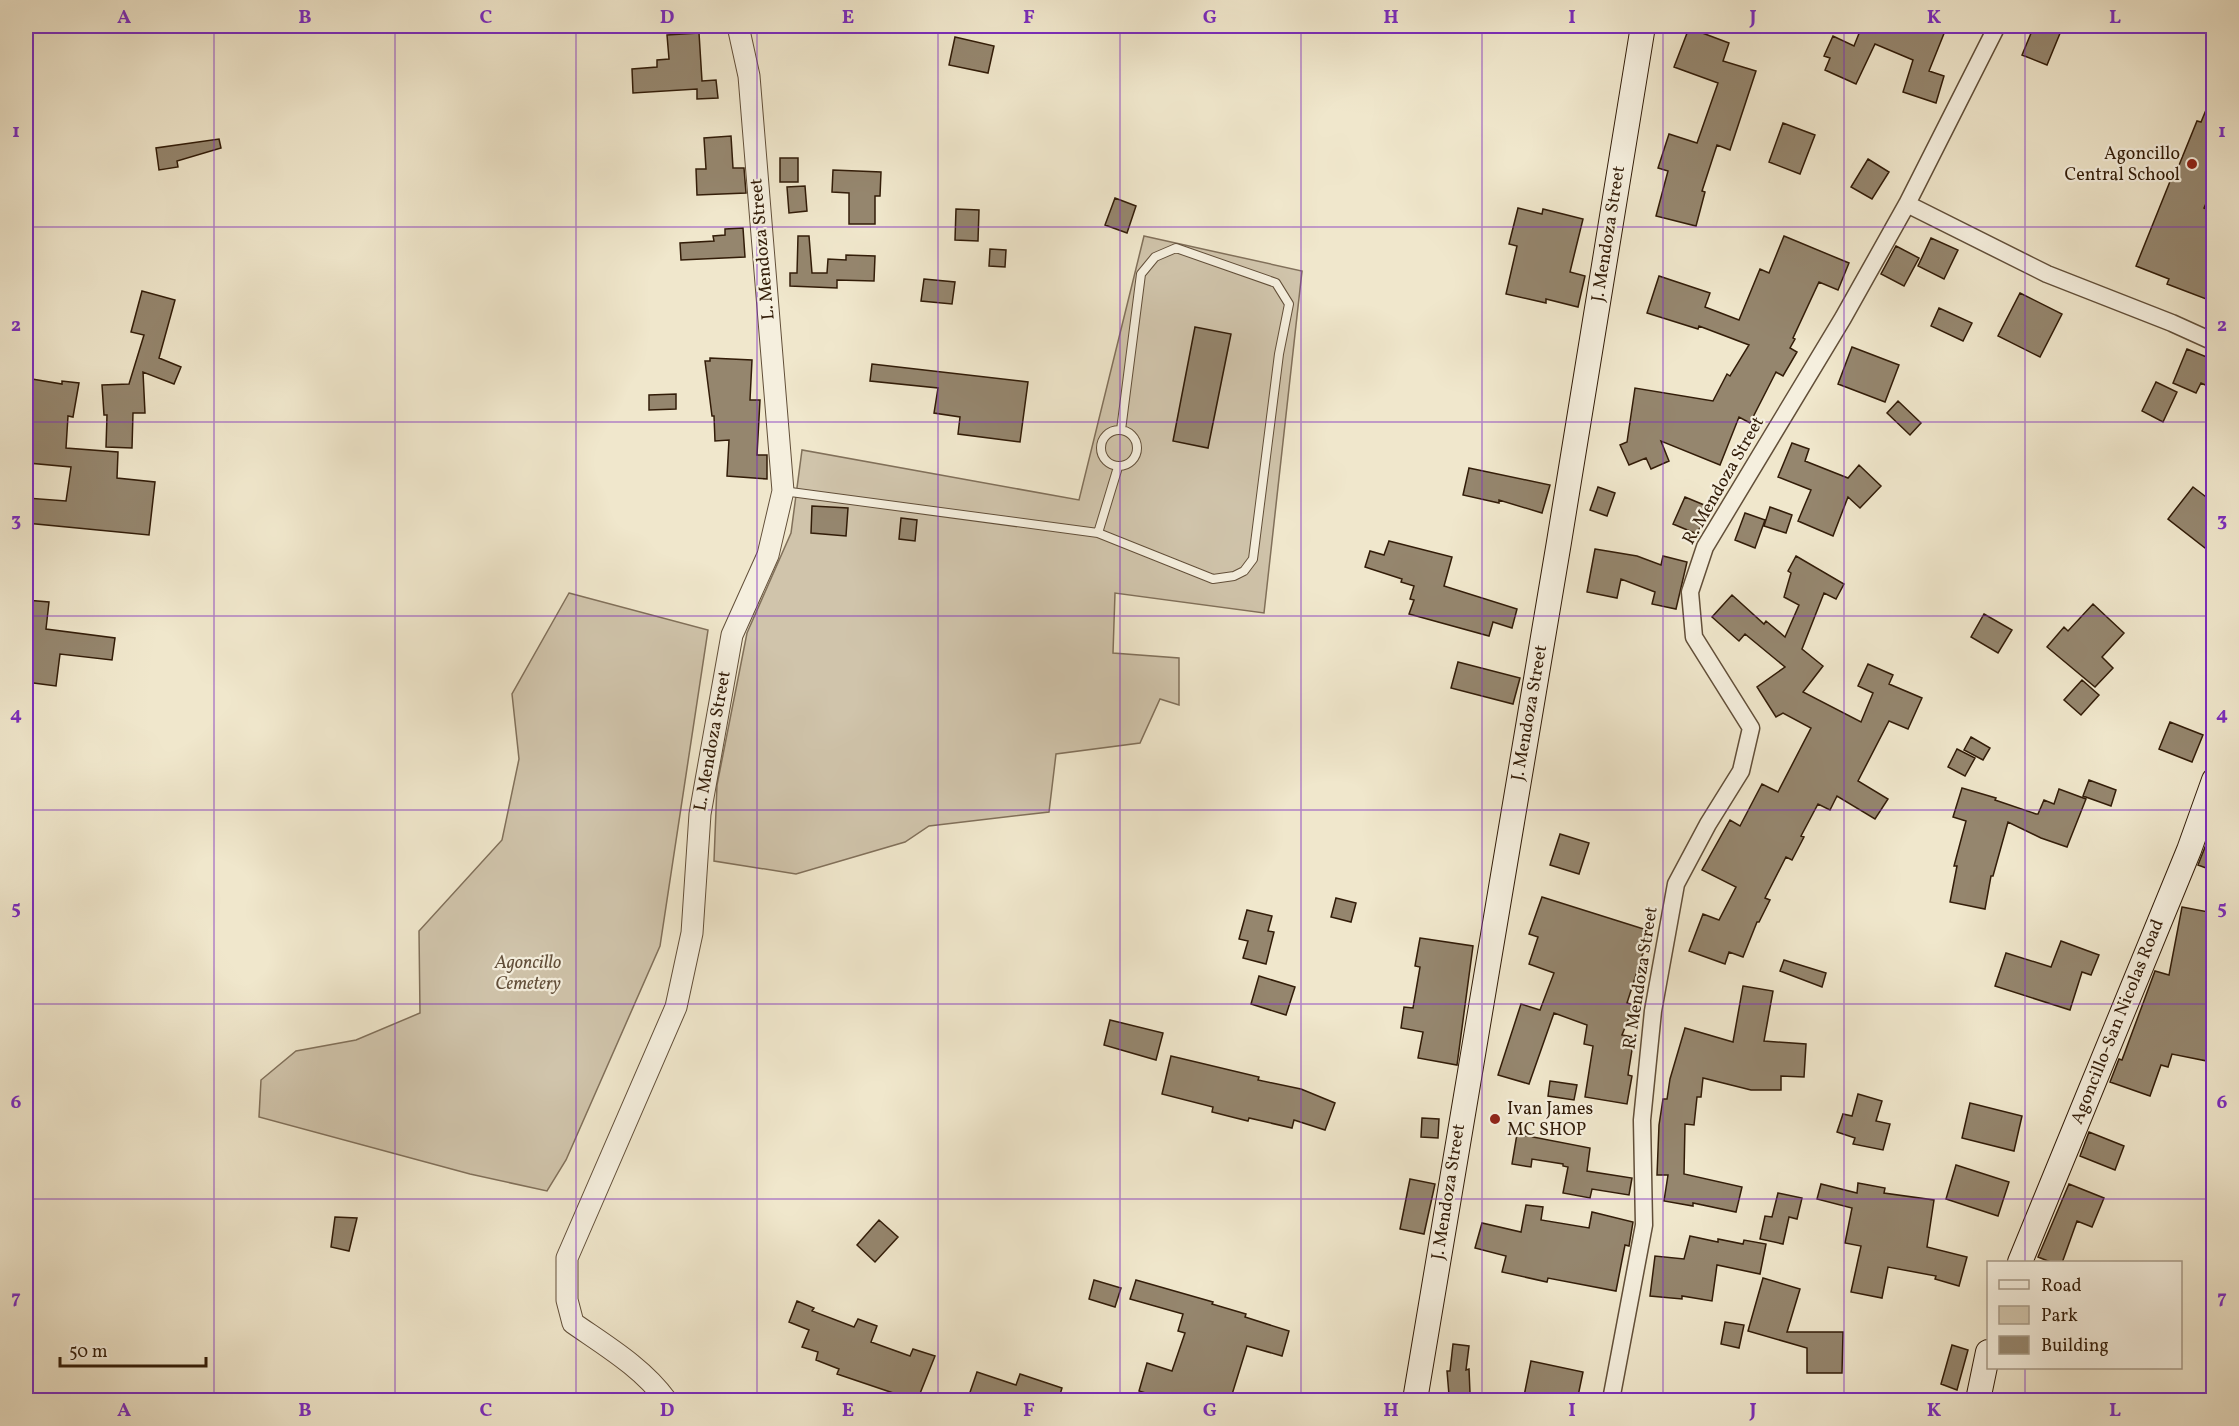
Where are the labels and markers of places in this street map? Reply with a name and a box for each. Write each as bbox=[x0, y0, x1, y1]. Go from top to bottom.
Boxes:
place label: Agoncillo Central School bbox=[2065, 142, 2180, 188]
marker: Agoncillo Central School bbox=[2185, 157, 2199, 171]
place label: Ivan James MC SHOP bbox=[1507, 1097, 1593, 1143]
marker: Ivan James MC SHOP bbox=[1488, 1112, 1502, 1126]

